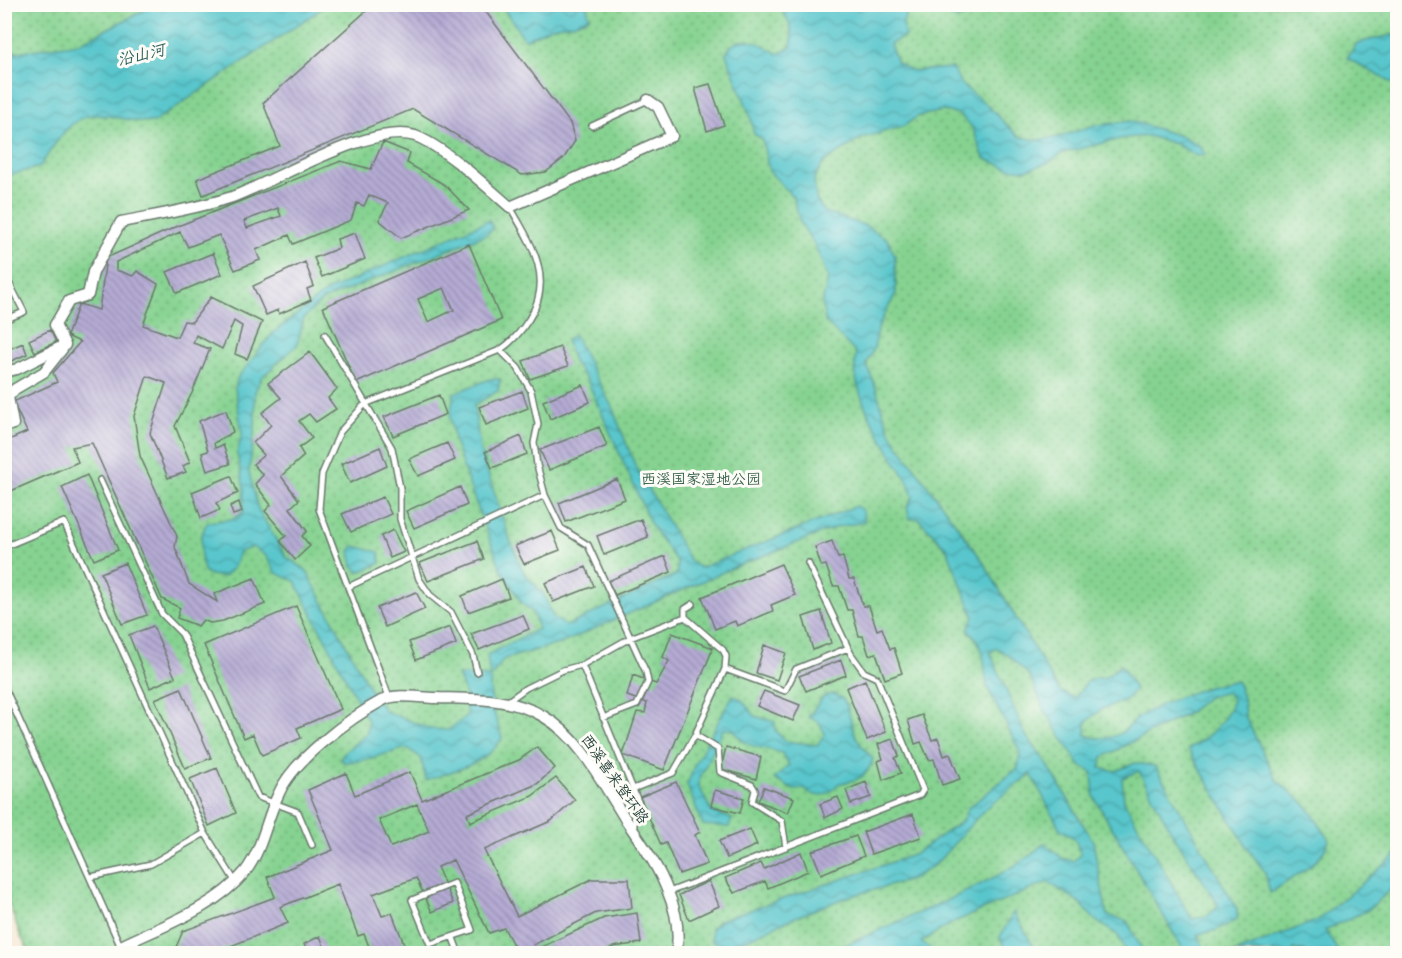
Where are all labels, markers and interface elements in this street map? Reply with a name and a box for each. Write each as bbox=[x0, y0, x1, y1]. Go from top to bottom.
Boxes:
water label: 沿山河 bbox=[116, 40, 170, 70]
park label: 西溪国家湿地公园 bbox=[641, 470, 761, 489]
street label: 西溪喜来登环路 bbox=[577, 731, 652, 828]

